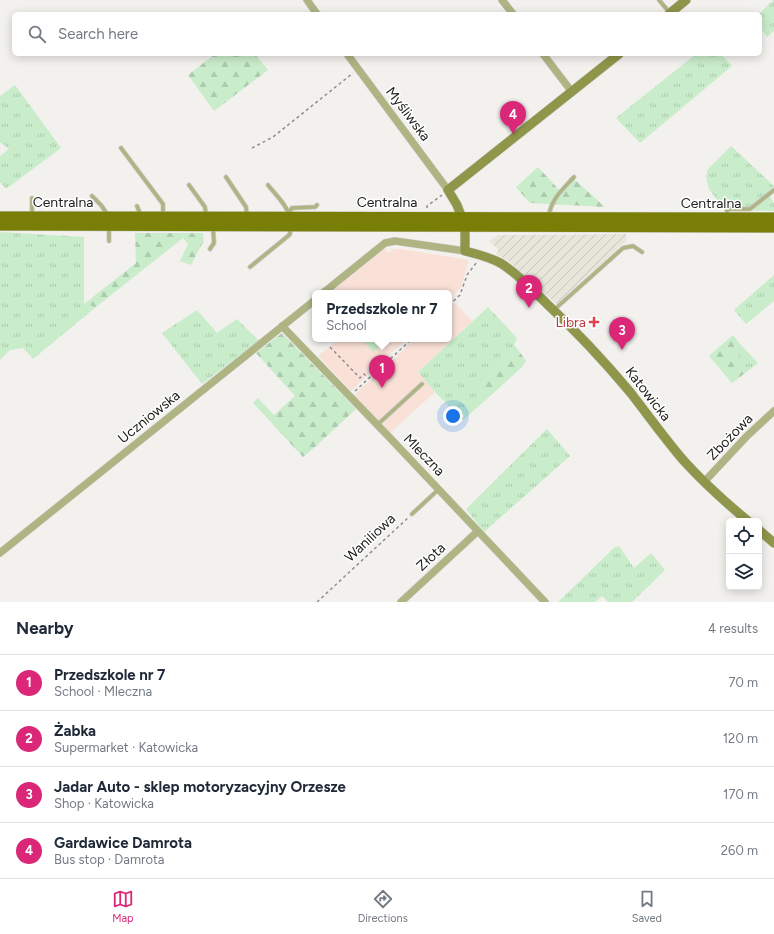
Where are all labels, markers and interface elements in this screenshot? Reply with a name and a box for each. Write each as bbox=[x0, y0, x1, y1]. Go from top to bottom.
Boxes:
search box bbox=[12, 12, 762, 56]
icon: search bbox=[26, 23, 48, 45]
text: Search here bbox=[58, 25, 138, 43]
street label: Myśliwska bbox=[382, 84, 434, 144]
pin: 4 bbox=[500, 101, 526, 134]
street label: Centralna bbox=[33, 194, 93, 211]
street label: Centralna bbox=[357, 194, 417, 211]
street label: Centralna bbox=[681, 195, 741, 212]
pin: 2 bbox=[516, 275, 542, 308]
popup bbox=[312, 290, 452, 342]
text: Przedszkole nr 7 bbox=[326, 300, 438, 318]
place label: Libra bbox=[555, 314, 586, 331]
marker: Libra bbox=[589, 317, 599, 327]
pin: 3 bbox=[609, 317, 635, 350]
text: School bbox=[326, 318, 367, 333]
pin: 1 bbox=[369, 355, 395, 388]
street label: Katowicka bbox=[621, 363, 675, 425]
street label: Uczniowska bbox=[115, 387, 183, 447]
your location bbox=[443, 406, 463, 426]
street label: Zbożowa bbox=[704, 410, 756, 464]
street label: Mleczna bbox=[400, 430, 448, 480]
street label: Waniliowa bbox=[341, 510, 399, 566]
map controls bbox=[726, 518, 762, 590]
button: locate bbox=[726, 518, 762, 554]
street label: Złota bbox=[413, 539, 449, 575]
button: layers bbox=[726, 554, 762, 590]
text: Nearby bbox=[16, 618, 74, 638]
text: 4 results bbox=[708, 621, 758, 636]
text: Przedszkole nr 7 bbox=[54, 666, 165, 684]
text: 1 bbox=[26, 675, 32, 690]
text: 70 m bbox=[728, 675, 758, 690]
text: School · Mleczna bbox=[54, 684, 152, 699]
text: Żabka bbox=[54, 722, 96, 740]
text: 2 bbox=[25, 731, 33, 746]
text: 120 m bbox=[723, 731, 758, 746]
text: Supermarket · Katowicka bbox=[54, 740, 198, 755]
text: Jadar Auto - sklep motoryzacyjny Orzesze bbox=[54, 778, 346, 796]
text: 3 bbox=[25, 787, 33, 802]
text: 170 m bbox=[723, 787, 758, 802]
text: Shop · Katowicka bbox=[54, 796, 154, 811]
text: Gardawice Damrota bbox=[54, 834, 192, 852]
text: 4 bbox=[25, 843, 33, 858]
text: 260 m bbox=[721, 843, 758, 858]
text: Bus stop · Damrota bbox=[54, 852, 164, 867]
tab: Map bbox=[112, 888, 134, 925]
tab: Directions bbox=[358, 888, 408, 925]
tab: Saved bbox=[632, 888, 662, 925]

